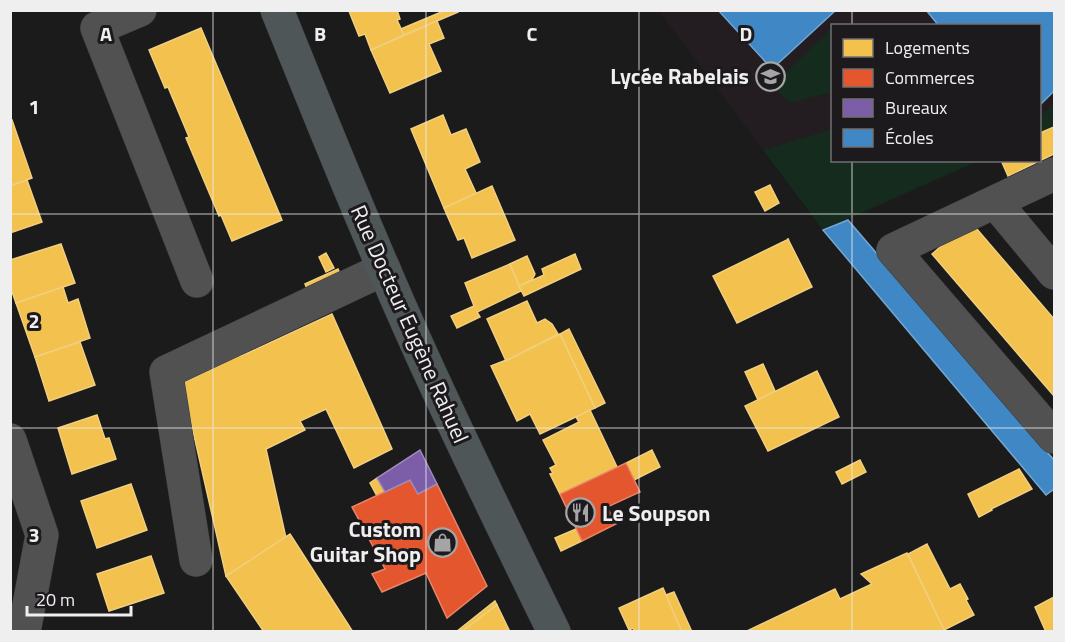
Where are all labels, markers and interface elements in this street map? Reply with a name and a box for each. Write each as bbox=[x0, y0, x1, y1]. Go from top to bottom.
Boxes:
text: A bbox=[100, 18, 112, 49]
text: B bbox=[314, 18, 326, 49]
text: C bbox=[527, 18, 538, 49]
text: D bbox=[740, 18, 752, 49]
legend bbox=[831, 24, 1041, 162]
text: Logements bbox=[885, 34, 970, 61]
place label: Lycée Rabelais bbox=[610, 59, 749, 93]
school or university icon: Lycée Rabelais bbox=[754, 60, 786, 92]
text: Commerces bbox=[885, 64, 975, 91]
text: 1 bbox=[28, 91, 40, 122]
text: Bureaux bbox=[885, 94, 948, 121]
text: Écoles bbox=[885, 124, 934, 151]
street label: Rue Docteur Eugène Rahuel bbox=[342, 199, 478, 449]
text: 2 bbox=[28, 305, 40, 336]
place label: Le Soupson bbox=[602, 496, 711, 530]
restaurant icon: Le Soupson bbox=[565, 497, 597, 529]
place label: Custom Guitar Shop bbox=[310, 512, 421, 571]
text: 3 bbox=[28, 519, 40, 550]
shop icon: Custom Guitar Shop bbox=[426, 526, 458, 558]
scale bar bbox=[27, 579, 130, 617]
text: 20 m bbox=[36, 586, 75, 613]

